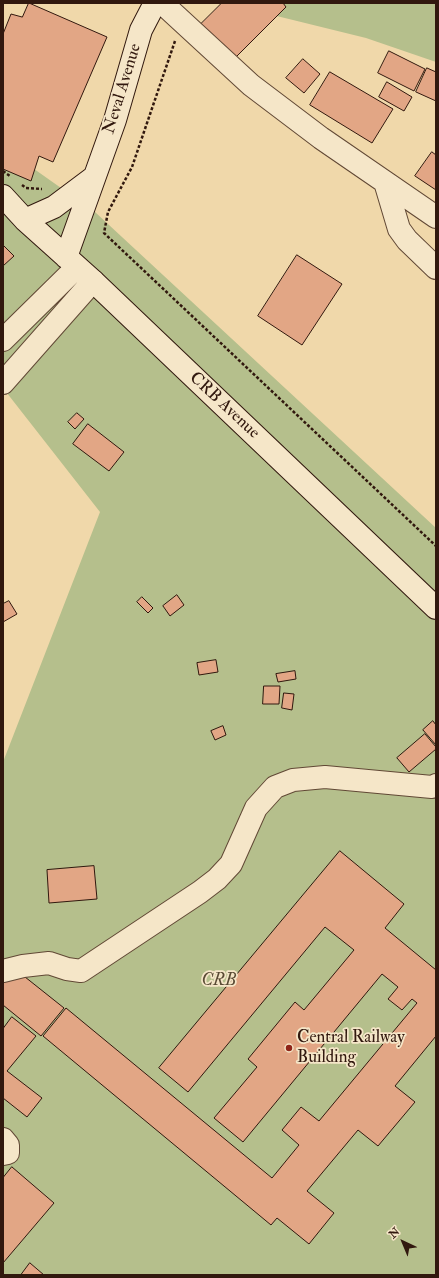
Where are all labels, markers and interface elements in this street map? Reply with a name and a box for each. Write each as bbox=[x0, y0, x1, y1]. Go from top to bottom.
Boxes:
street label: Neval Avenue bbox=[100, 41, 146, 137]
street label: CRB Avenue bbox=[185, 368, 263, 444]
park label: CRB bbox=[202, 971, 236, 991]
place label: Central Railway Building bbox=[297, 1028, 405, 1068]
marker: Central Railway Building bbox=[284, 1043, 294, 1053]
north arrow bbox=[383, 1222, 423, 1262]
text: N bbox=[386, 1225, 402, 1241]

